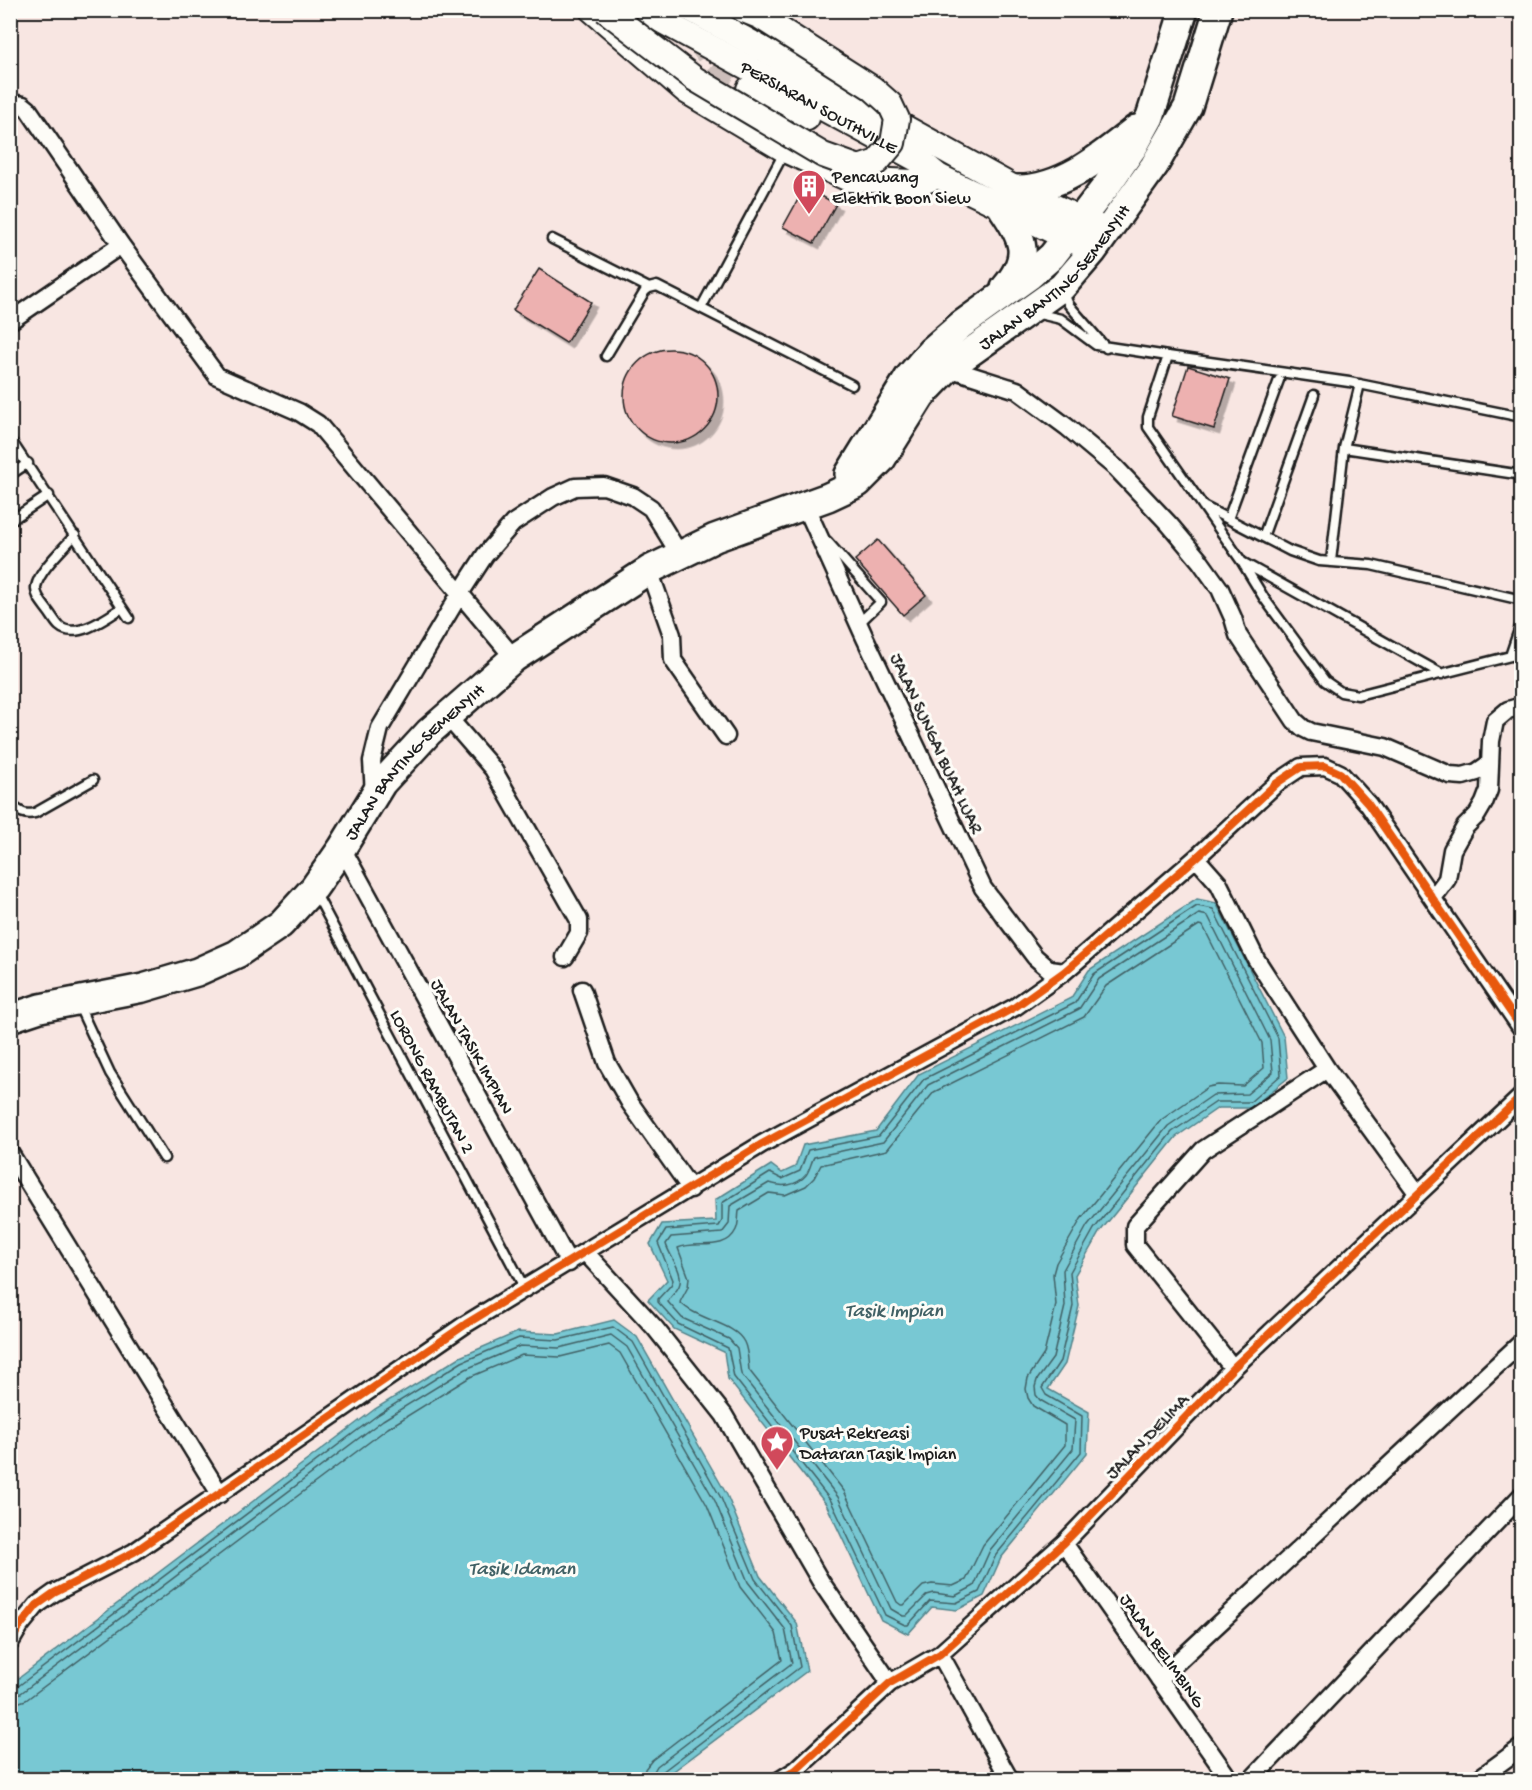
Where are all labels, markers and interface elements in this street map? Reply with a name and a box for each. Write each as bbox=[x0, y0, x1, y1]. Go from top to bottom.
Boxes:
street label: PERSIARAN SOUTHVILLE bbox=[735, 57, 901, 160]
building icon: Pencawang Elektrik Boon Siew bbox=[791, 168, 827, 215]
place label: Pencawang Elektrik Boon Siew bbox=[831, 168, 971, 210]
street label: JALAN BANTING-SEMENYIH bbox=[976, 201, 1136, 356]
street label: JALAN SUNGAI BUAH LUAR bbox=[884, 651, 986, 838]
street label: JALAN BANTING-SEMENYIH bbox=[341, 680, 490, 845]
street label: JALAN TASIK IMPIAN bbox=[425, 976, 517, 1118]
street label: LORONG RAMBUTAN 2 bbox=[384, 1007, 478, 1158]
water label: Tasik Impian bbox=[845, 1301, 943, 1324]
street label: JALAN DELIMA bbox=[1103, 1390, 1196, 1485]
place icon: Pusat Rekreasi Dataran Tasik Impian bbox=[759, 1424, 795, 1471]
place label: Pusat Rekreasi Dataran Tasik Impian bbox=[799, 1424, 957, 1466]
water label: Tasik Idaman bbox=[469, 1559, 576, 1582]
street label: JALAN BELIMBING bbox=[1114, 1591, 1208, 1713]

